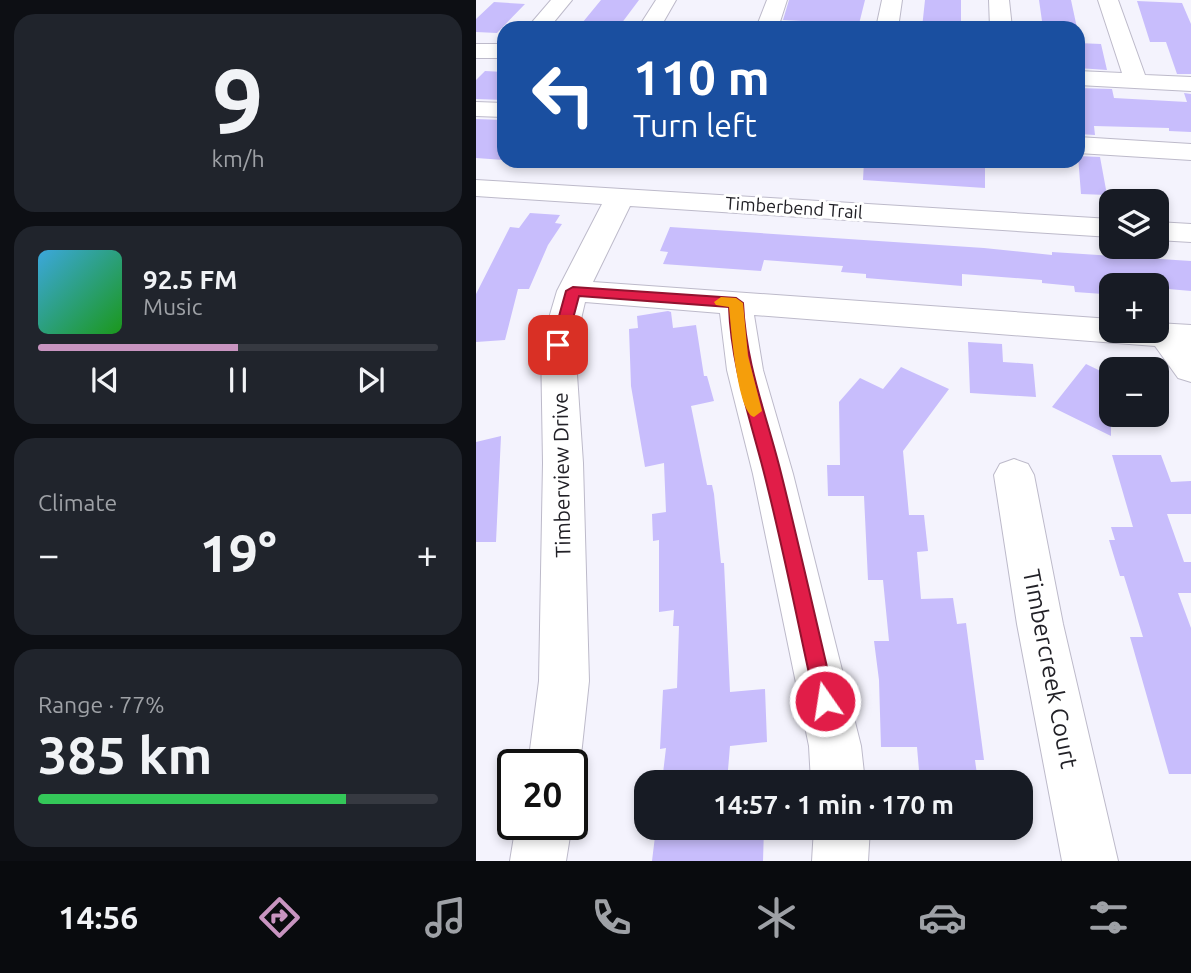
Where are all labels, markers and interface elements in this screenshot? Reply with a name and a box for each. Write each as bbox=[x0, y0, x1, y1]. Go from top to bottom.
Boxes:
text: 9 bbox=[212, 49, 264, 151]
icon: left bbox=[518, 49, 609, 140]
text: 110 m bbox=[633, 49, 770, 104]
text: Turn left bbox=[633, 107, 757, 143]
text: km/h bbox=[211, 146, 265, 171]
map controls bbox=[1099, 189, 1169, 427]
button: layers bbox=[1099, 189, 1169, 259]
street label: Timberbend Trail bbox=[725, 192, 864, 222]
text: 92.5 FM bbox=[143, 265, 237, 294]
button: + bbox=[1099, 273, 1169, 343]
text: Music bbox=[143, 294, 202, 319]
pin bbox=[528, 315, 588, 375]
icon: arrive bbox=[539, 326, 577, 364]
button: − bbox=[1099, 357, 1169, 427]
icon: previous bbox=[86, 361, 124, 399]
icon: pause bbox=[219, 361, 257, 399]
icon: next bbox=[352, 361, 390, 399]
street label: Timberview Drive bbox=[548, 392, 574, 558]
text: Climate bbox=[38, 490, 117, 515]
text: 19° bbox=[199, 524, 277, 582]
text: − bbox=[38, 533, 59, 575]
text: + bbox=[417, 533, 438, 575]
street label: Timbercreek Court bbox=[1018, 567, 1083, 771]
position arrow bbox=[788, 664, 862, 738]
text: Range · 77% bbox=[38, 692, 165, 717]
text: 385 km bbox=[38, 726, 212, 784]
speed limit sign: 20 bbox=[497, 749, 588, 840]
text: 14:57 · 1 min · 170 m bbox=[713, 790, 954, 819]
icon: directions bbox=[255, 893, 304, 942]
icon: music bbox=[421, 893, 470, 942]
icon: phone bbox=[587, 893, 636, 942]
icon: climate bbox=[752, 893, 801, 942]
icon: car bbox=[918, 893, 967, 942]
icon: filters bbox=[1084, 893, 1133, 942]
text: 14:56 bbox=[58, 899, 138, 935]

